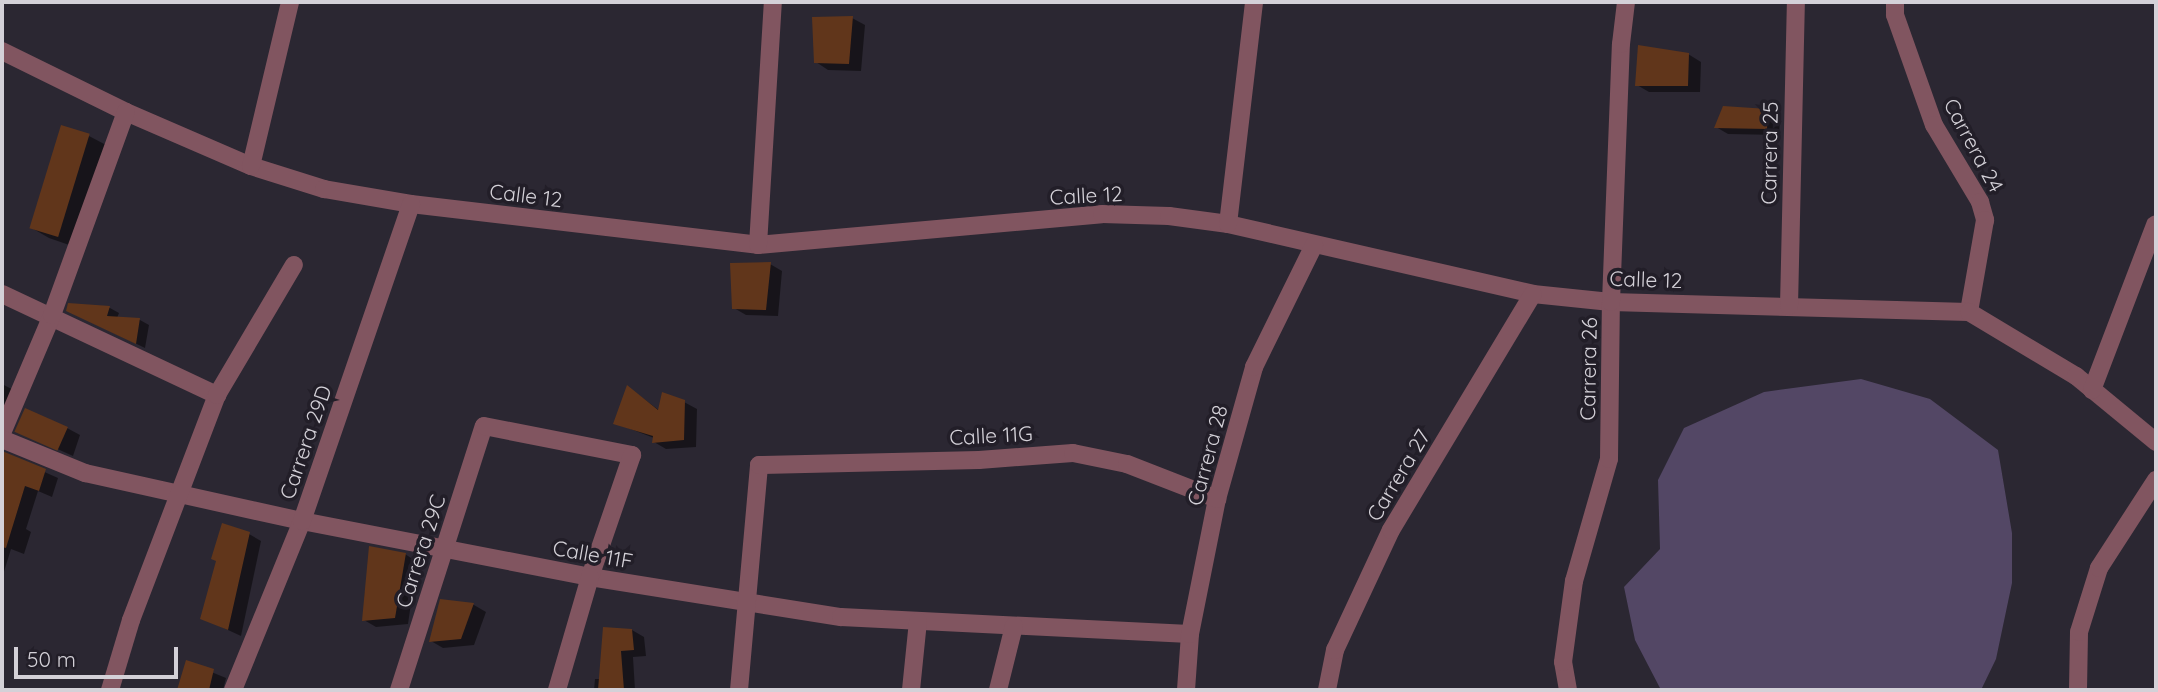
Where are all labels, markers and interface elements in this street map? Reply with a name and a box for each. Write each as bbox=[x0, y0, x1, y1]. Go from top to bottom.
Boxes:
street label: Carrera 24 bbox=[1939, 94, 2009, 196]
street label: Carrera 25 bbox=[1755, 101, 1783, 205]
street label: Calle 12 bbox=[488, 178, 564, 212]
street label: Calle 12 bbox=[1049, 181, 1123, 209]
street label: Calle 12 bbox=[1609, 265, 1683, 293]
street label: Carrera 26 bbox=[1575, 317, 1601, 421]
street label: Carrera 29D bbox=[274, 382, 336, 502]
street label: Carrera 28 bbox=[1181, 402, 1233, 508]
street label: Calle 11G bbox=[949, 420, 1033, 450]
street label: Carrera 27 bbox=[1361, 425, 1435, 525]
street label: Carrera 29C bbox=[390, 491, 450, 611]
street label: Calle 11F bbox=[551, 535, 635, 573]
scale bar bbox=[18, 632, 182, 676]
text: 50 m bbox=[27, 646, 76, 672]

